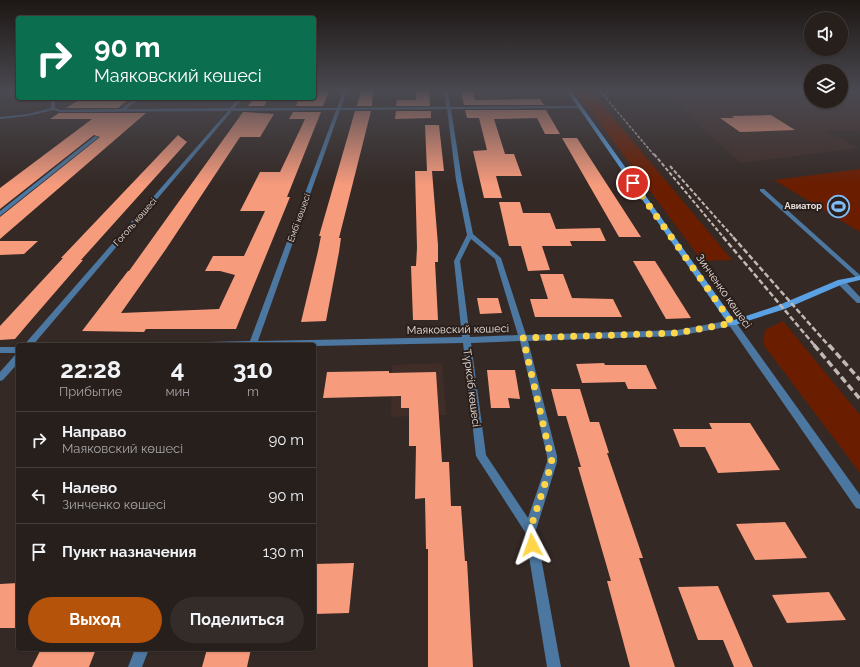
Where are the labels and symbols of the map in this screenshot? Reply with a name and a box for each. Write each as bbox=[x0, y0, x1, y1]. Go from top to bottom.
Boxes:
pin bbox=[616, 166, 650, 200]
street label: Ембі көшесі bbox=[286, 192, 312, 243]
sports icon: Авиатор bbox=[825, 193, 851, 219]
street label: Гоголь көшесі bbox=[112, 196, 158, 248]
place label: Авиатор bbox=[785, 201, 822, 211]
street label: Зинченко көшесі bbox=[693, 252, 754, 331]
street label: Маяковский көшесі bbox=[407, 322, 509, 337]
street label: Түрксіб көшесі bbox=[460, 348, 483, 428]
position arrow bbox=[511, 524, 553, 566]

